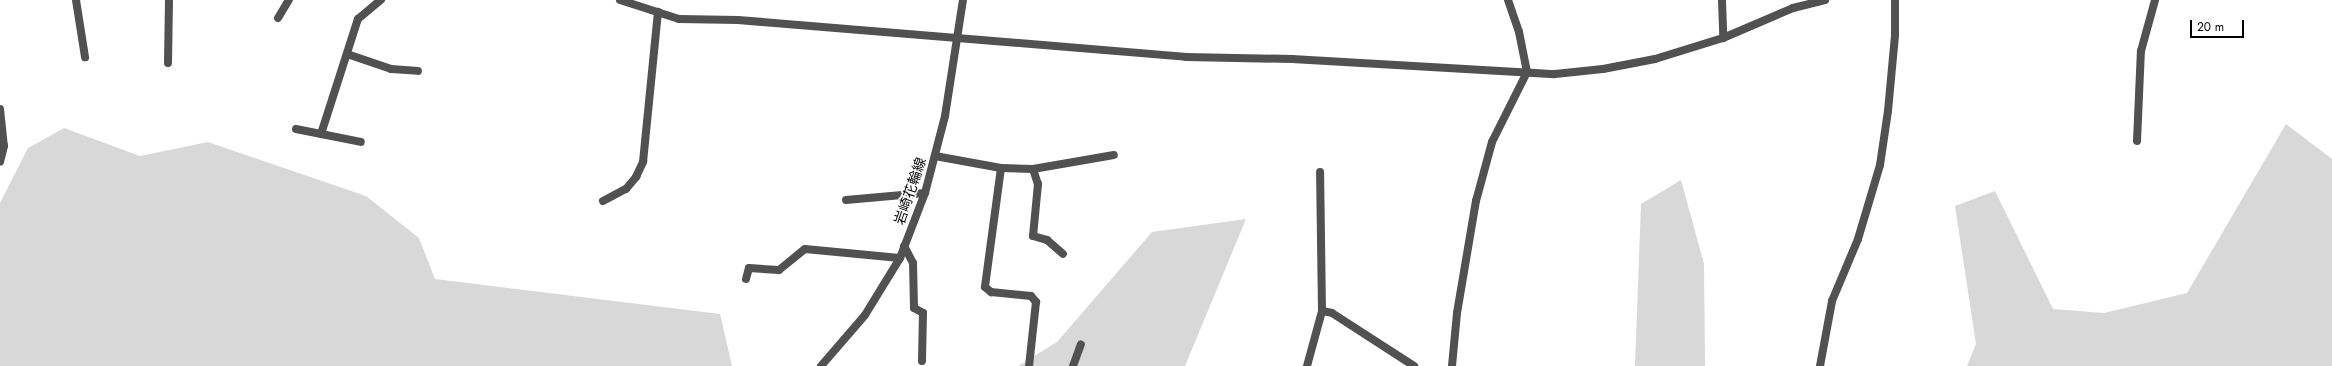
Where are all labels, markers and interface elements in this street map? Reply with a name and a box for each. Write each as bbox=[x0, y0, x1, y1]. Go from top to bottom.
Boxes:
scale bar bbox=[2192, 12, 2246, 38]
text: 20 m bbox=[2197, 18, 2224, 36]
street label: 岩崎花輪線 bbox=[891, 155, 929, 227]

